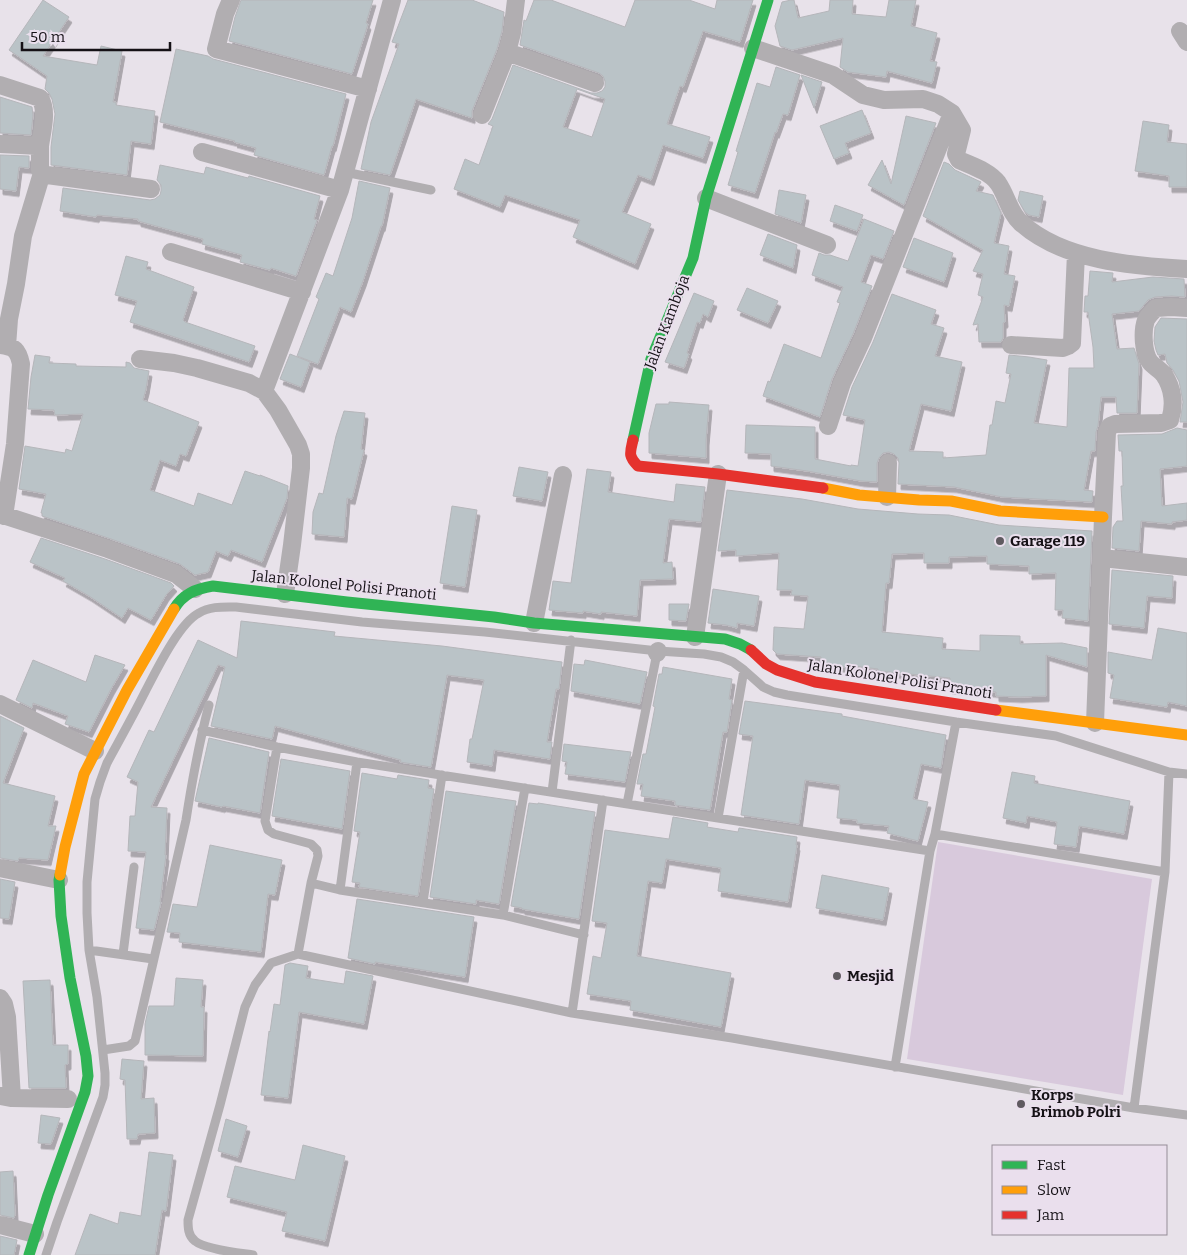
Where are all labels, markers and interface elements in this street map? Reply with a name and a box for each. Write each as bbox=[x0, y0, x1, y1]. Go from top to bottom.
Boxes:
scale bar bbox=[22, 20, 170, 52]
text: 50 m bbox=[30, 28, 66, 46]
street label: Jalan Kamboja bbox=[640, 272, 693, 373]
place label: Garage 119 bbox=[1010, 532, 1085, 550]
marker: Garage 119 bbox=[994, 535, 1006, 547]
street label: Jalan Kolonel Polisi Pranoti bbox=[249, 566, 438, 604]
street label: Jalan Kolonel Polisi Pranoti bbox=[806, 655, 994, 703]
place label: Mesjid bbox=[847, 967, 894, 985]
marker: Mesjid bbox=[831, 970, 843, 982]
place label: Korps Brimob Polri bbox=[1031, 1086, 1121, 1121]
marker: Korps Brimob Polri bbox=[1015, 1098, 1027, 1110]
legend bbox=[992, 1145, 1167, 1235]
text: Fast bbox=[1037, 1156, 1066, 1174]
text: Slow bbox=[1037, 1181, 1072, 1199]
text: Jam bbox=[1036, 1206, 1065, 1224]

